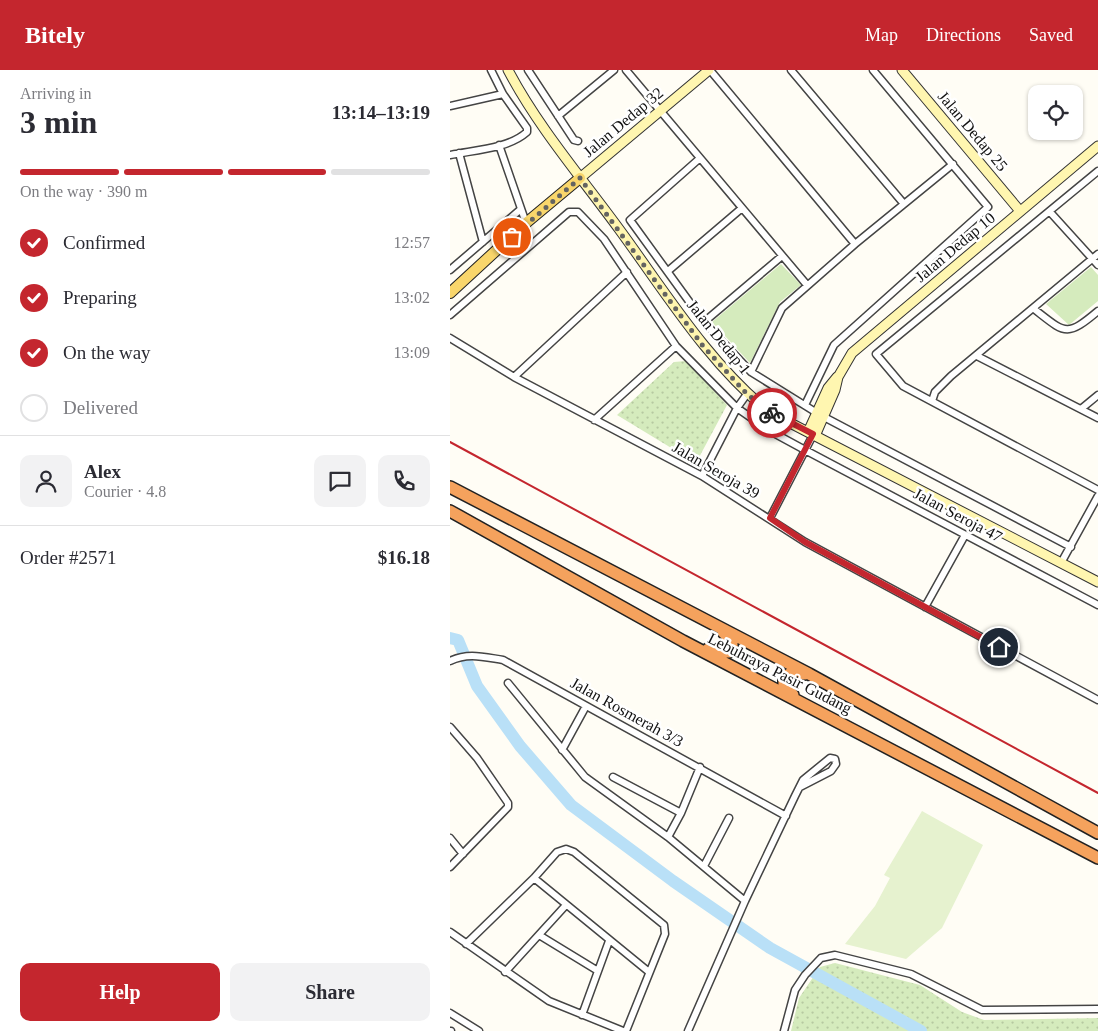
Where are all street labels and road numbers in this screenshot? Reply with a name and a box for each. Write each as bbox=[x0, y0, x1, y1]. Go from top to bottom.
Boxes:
street label: Jalan Dedap 32 bbox=[580, 84, 667, 161]
street label: Jalan Dedap 25 bbox=[934, 88, 1011, 175]
street label: Jalan Dedap 10 bbox=[912, 209, 999, 286]
street label: Jalan Dedap 1 bbox=[683, 296, 754, 378]
street label: Jalan Seroja 39 bbox=[669, 438, 763, 503]
street label: Jalan Seroja 47 bbox=[910, 485, 1005, 546]
street label: Lebuhraya Pasir Gudang bbox=[705, 629, 855, 718]
street label: Jalan Rosmerah 3/3 bbox=[568, 674, 686, 750]

